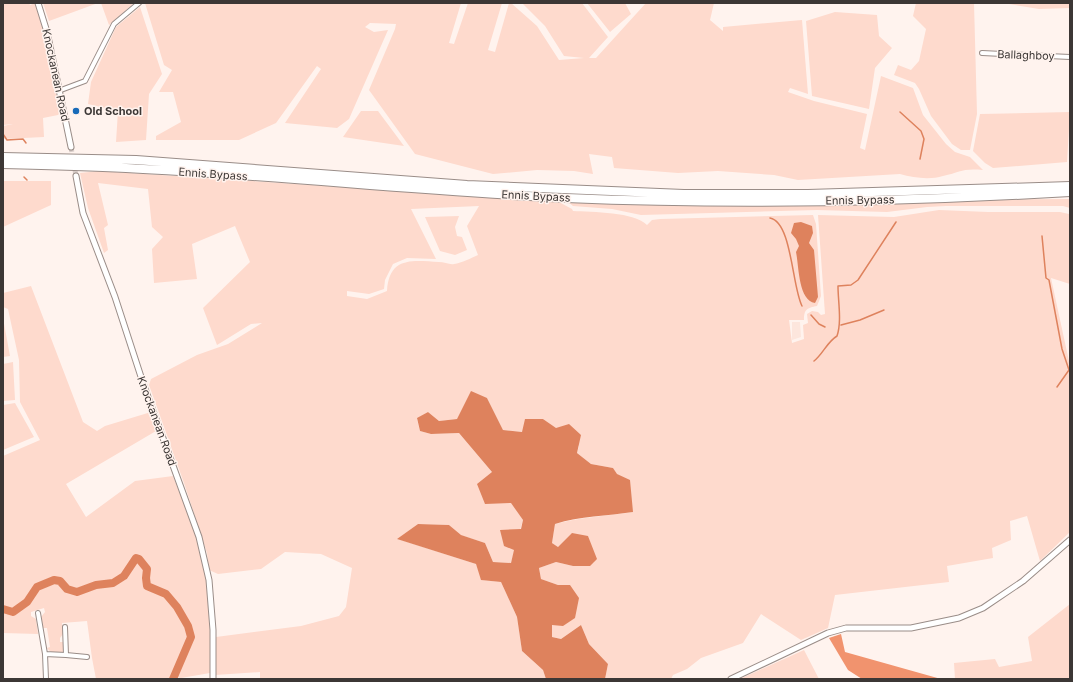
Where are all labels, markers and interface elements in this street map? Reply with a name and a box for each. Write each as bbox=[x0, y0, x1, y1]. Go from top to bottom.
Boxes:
street label: Knockanean Road bbox=[39, 27, 73, 123]
street label: Ballaghboy bbox=[997, 47, 1055, 63]
place label: Old School bbox=[84, 104, 142, 118]
marker: Old School bbox=[71, 106, 81, 116]
street label: Ennis Bypass bbox=[178, 165, 248, 183]
street label: Ennis Bypass bbox=[501, 187, 571, 205]
street label: Ennis Bypass bbox=[825, 192, 895, 208]
street label: Knockanean Road bbox=[134, 374, 180, 468]

